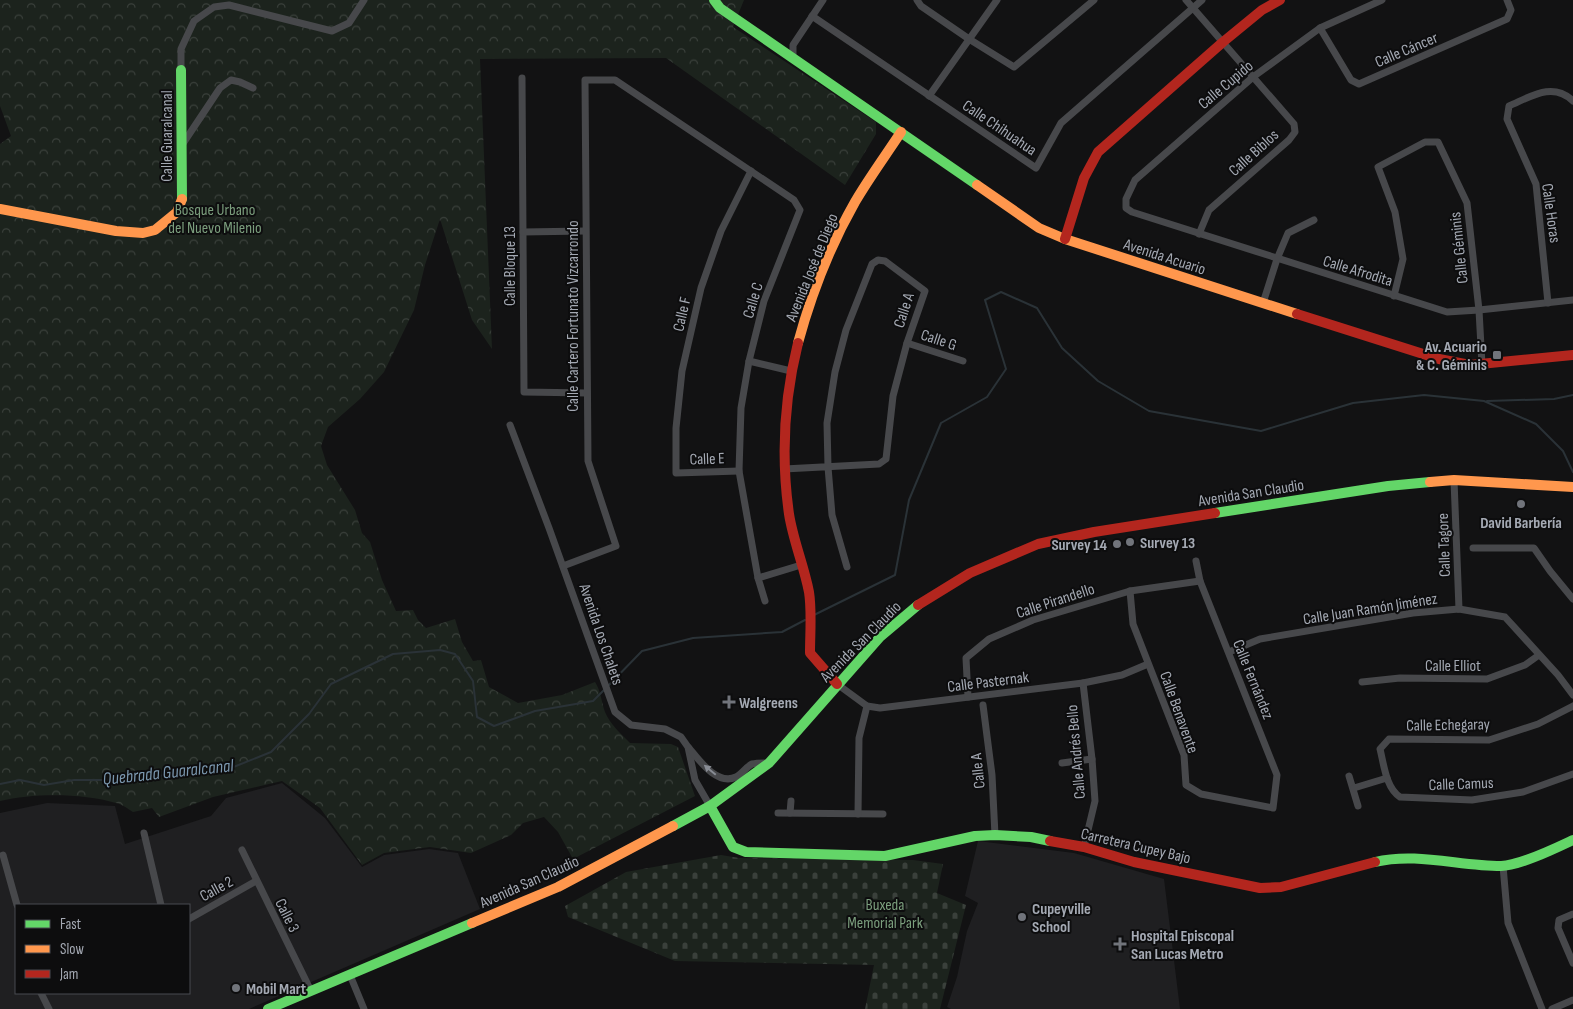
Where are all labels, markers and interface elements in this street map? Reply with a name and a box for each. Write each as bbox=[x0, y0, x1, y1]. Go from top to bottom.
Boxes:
street label: Calle Cáncer bbox=[1372, 28, 1441, 72]
street label: Calle Cupido bbox=[1195, 57, 1257, 114]
street label: Calle Guaralcanal bbox=[158, 90, 177, 182]
street label: Calle Chihuahua bbox=[958, 96, 1040, 160]
street label: Calle Biblos bbox=[1225, 126, 1283, 180]
street label: Calle Horas bbox=[1537, 182, 1564, 244]
park label: Bosque Urbano del Nuevo Milenio bbox=[168, 201, 262, 238]
street label: Avenida José de Diego bbox=[782, 211, 843, 325]
street label: Calle Géminis bbox=[1446, 211, 1473, 285]
street label: Calle Cartero Fortunato Vizcarrondo bbox=[564, 220, 583, 412]
street label: Calle Bloque 13 bbox=[501, 226, 520, 306]
street label: Avenida Acuario bbox=[1120, 235, 1208, 280]
street label: Calle Afrodita bbox=[1321, 252, 1395, 291]
street label: Calle C bbox=[739, 280, 768, 321]
street label: Calle A bbox=[890, 291, 919, 330]
street label: Calle F bbox=[669, 295, 696, 333]
street label: Calle G bbox=[918, 326, 959, 355]
place label: Av. Acuario & C. Géminis bbox=[1416, 338, 1487, 375]
marker: Av. Acuario & C. Géminis bbox=[1491, 349, 1503, 361]
street label: Calle E bbox=[689, 449, 725, 470]
street label: Avenida San Claudio bbox=[1196, 476, 1305, 511]
marker: David Barbería bbox=[1515, 498, 1527, 510]
street label: Calle Tagore bbox=[1434, 513, 1455, 577]
place label: David Barbería bbox=[1480, 514, 1562, 533]
place label: Survey 13 bbox=[1140, 534, 1195, 553]
place label: Survey 14 bbox=[1051, 536, 1108, 555]
marker: Survey 13 bbox=[1124, 536, 1136, 548]
marker: Survey 14 bbox=[1111, 538, 1123, 550]
street label: Avenida Los Chalets bbox=[574, 580, 627, 688]
street label: Calle Pirandello bbox=[1014, 580, 1097, 623]
street label: Calle Juan Ramón Jiménez bbox=[1302, 589, 1439, 629]
street label: Avenida San Claudio bbox=[816, 598, 905, 687]
street label: Calle Fernández bbox=[1228, 637, 1277, 722]
street label: Calle Elliot bbox=[1425, 657, 1481, 676]
street label: Calle Pasternak bbox=[946, 668, 1030, 697]
street label: Calle Benavente bbox=[1155, 669, 1202, 756]
place label: Walgreens bbox=[739, 694, 798, 713]
marker: Walgreens bbox=[723, 696, 735, 708]
street label: Calle Andrés Bello bbox=[1063, 704, 1090, 800]
street label: Calle Echegaray bbox=[1406, 715, 1490, 736]
street label: Calle A bbox=[967, 752, 990, 789]
water label: Quebrada Guaralcanal bbox=[102, 755, 235, 790]
one-way arrow bbox=[704, 765, 716, 776]
street label: Calle Camus bbox=[1428, 774, 1494, 795]
street label: Carretera Cupey Bajo bbox=[1079, 825, 1192, 868]
street label: Avenida San Claudio bbox=[476, 852, 582, 913]
street label: Calle 2 bbox=[197, 872, 237, 906]
street label: Calle 3 bbox=[270, 896, 303, 936]
park label: Buxeda Memorial Park bbox=[847, 896, 923, 933]
place label: Cupeyville School bbox=[1032, 900, 1091, 937]
legend bbox=[15, 904, 190, 994]
marker: Cupeyville School bbox=[1016, 911, 1028, 923]
text: Fast bbox=[60, 915, 82, 934]
place label: Hospital Episcopal San Lucas Metro bbox=[1131, 927, 1234, 964]
marker: Hospital Episcopal San Lucas Metro bbox=[1113, 937, 1127, 951]
text: Slow bbox=[60, 940, 84, 959]
text: Jam bbox=[59, 965, 78, 984]
place label: Mobil Mart bbox=[246, 980, 306, 999]
marker: Mobil Mart bbox=[230, 982, 242, 994]

